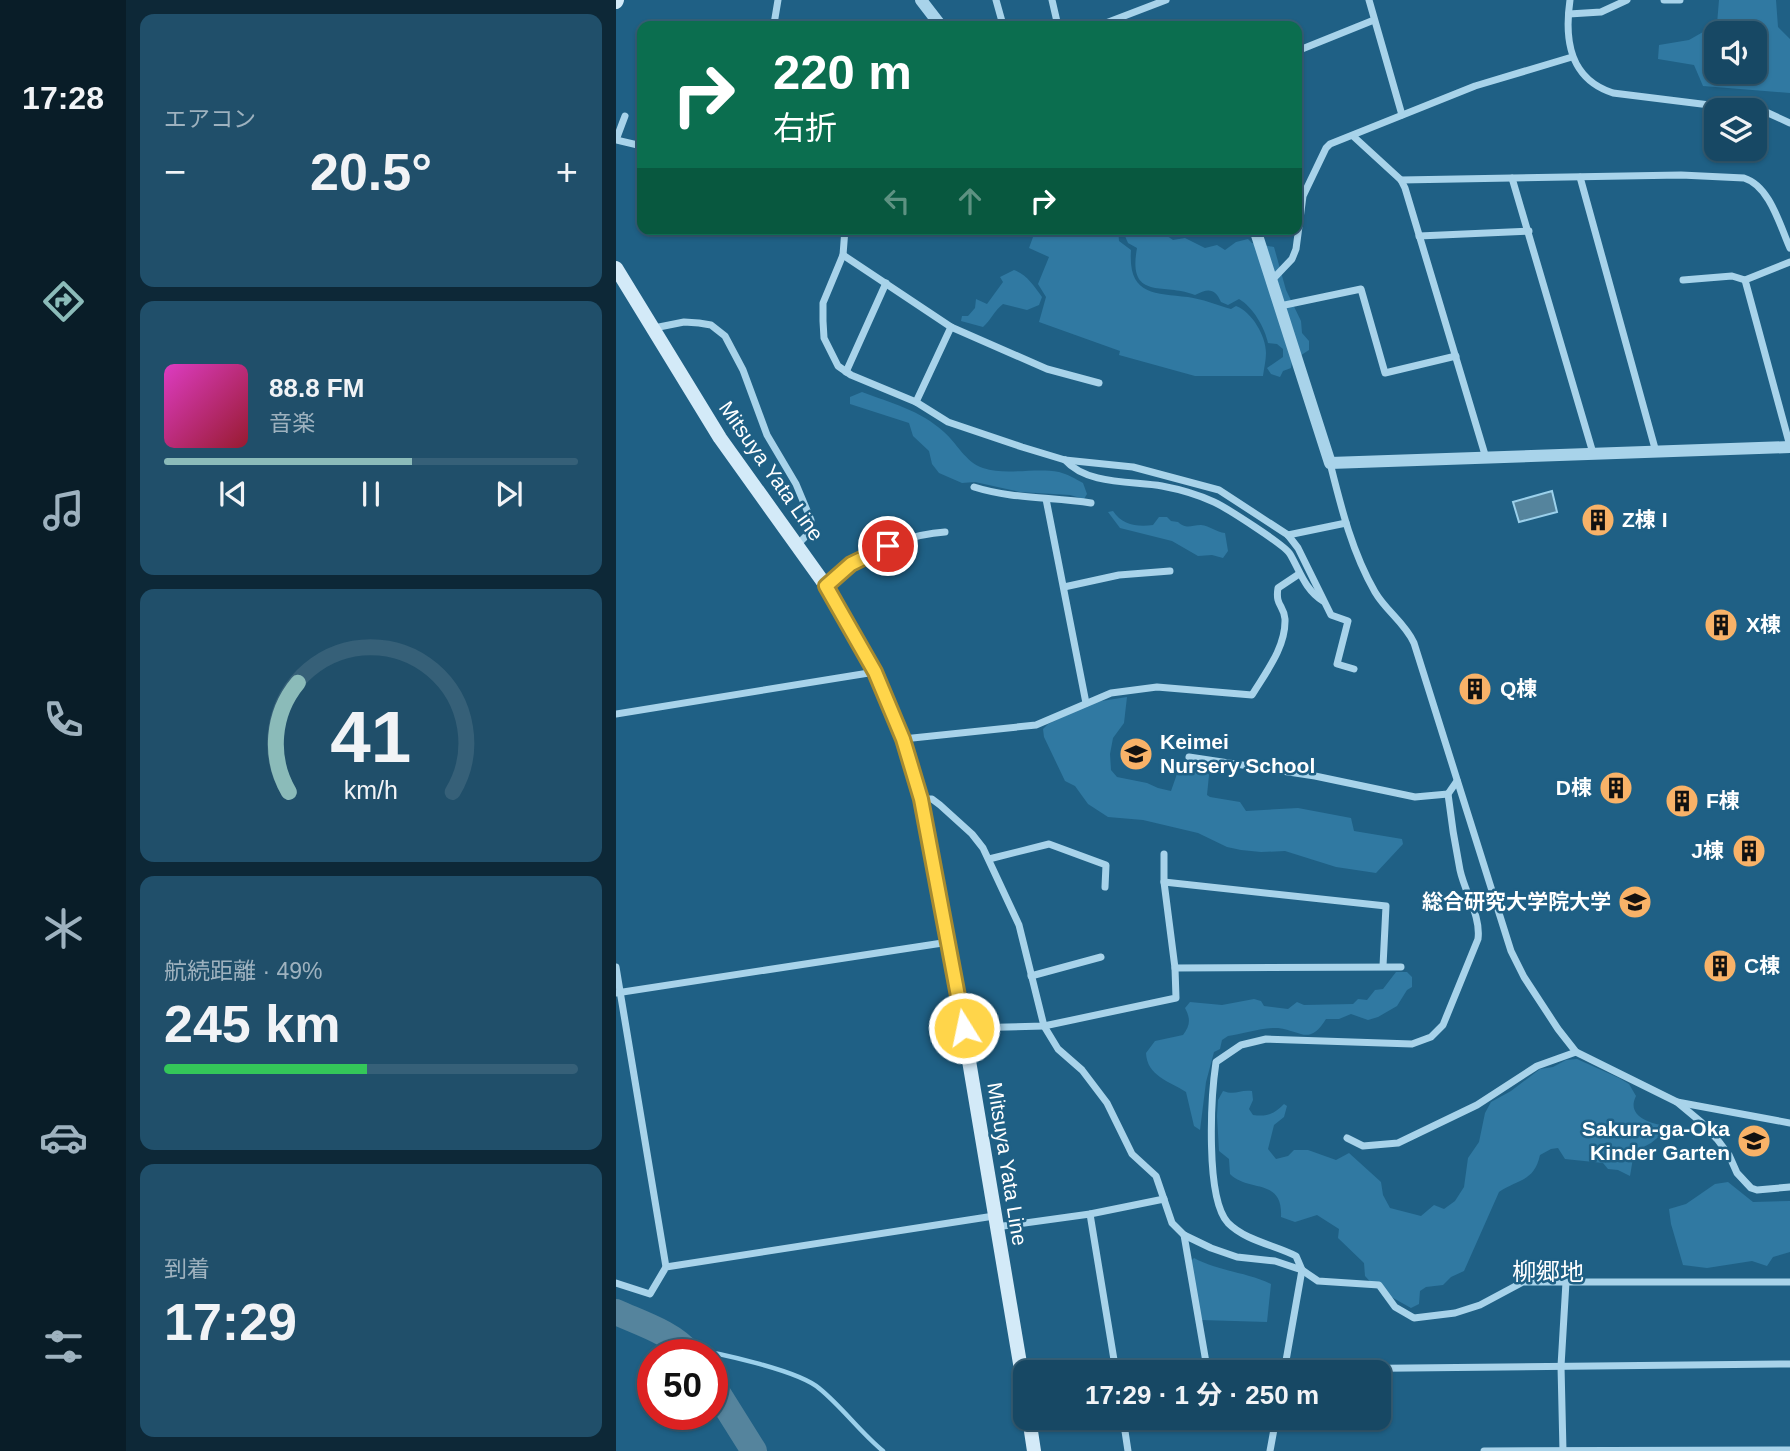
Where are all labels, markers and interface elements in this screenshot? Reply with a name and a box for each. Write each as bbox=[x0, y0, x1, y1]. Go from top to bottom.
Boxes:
map controls bbox=[1704, 21, 1767, 161]
button: sound bbox=[1704, 21, 1767, 84]
text: 220 m bbox=[773, 45, 912, 99]
icon: right bbox=[658, 49, 749, 140]
text: 17:28 bbox=[22, 80, 104, 116]
button: layers bbox=[1704, 98, 1767, 161]
text: エアコン bbox=[164, 106, 256, 132]
text: 右折 bbox=[773, 110, 837, 146]
text: 20.5° bbox=[310, 143, 432, 201]
text: − bbox=[164, 151, 186, 193]
text: + bbox=[556, 151, 578, 193]
icon: left bbox=[878, 182, 916, 220]
icon: ahead bbox=[951, 182, 989, 220]
icon: right bbox=[1024, 182, 1062, 220]
icon: directions bbox=[39, 277, 88, 326]
text: 88.8 FM bbox=[269, 373, 364, 403]
street label: Mitsuya Yata Line bbox=[715, 397, 828, 545]
text: 音楽 bbox=[269, 410, 315, 436]
icon: previous bbox=[214, 475, 252, 513]
icon: pause bbox=[352, 475, 390, 513]
icon: next bbox=[490, 475, 528, 513]
icon: music bbox=[39, 486, 88, 535]
building icon: Z棟 I bbox=[1579, 501, 1617, 539]
place label: Z棟 I bbox=[1622, 508, 1668, 531]
pin bbox=[858, 516, 918, 576]
icon: arrive bbox=[869, 527, 907, 565]
building icon: X棟 bbox=[1702, 606, 1740, 644]
place label: X棟 bbox=[1746, 613, 1781, 636]
building icon: Q棟 bbox=[1456, 670, 1494, 708]
place label: Q棟 bbox=[1500, 677, 1537, 700]
icon: phone bbox=[39, 695, 88, 744]
text: 41 bbox=[331, 696, 411, 777]
place label: Keimei Nursery School bbox=[1160, 730, 1315, 777]
school or university icon: Keimei Nursery School bbox=[1117, 735, 1155, 773]
building icon: D棟 bbox=[1597, 769, 1635, 807]
text: km/h bbox=[344, 775, 398, 803]
place label: D棟 bbox=[1556, 776, 1592, 799]
building icon: F棟 bbox=[1663, 782, 1701, 820]
place label: F棟 bbox=[1706, 789, 1740, 812]
building icon: J棟 bbox=[1730, 832, 1768, 870]
place label: J棟 bbox=[1691, 839, 1724, 862]
school or university icon: 総合研究大学院大学 bbox=[1616, 883, 1654, 921]
place label: 総合研究大学院大学 bbox=[1422, 890, 1611, 913]
icon: climate bbox=[39, 904, 88, 953]
building icon: C棟 bbox=[1701, 947, 1739, 985]
place label: C棟 bbox=[1744, 954, 1780, 977]
text: 航続距離 · 49% bbox=[164, 958, 322, 984]
position arrow bbox=[927, 991, 1001, 1065]
text: 245 km bbox=[164, 995, 340, 1053]
street label: Mitsuya Yata Line bbox=[983, 1081, 1032, 1247]
icon: car bbox=[39, 1113, 88, 1162]
place label: Sakura-ga-Oka Kinder Garten bbox=[1582, 1117, 1730, 1164]
school or university icon: Sakura-ga-Oka Kinder Garten bbox=[1735, 1122, 1773, 1160]
text: 到着 bbox=[164, 1256, 210, 1282]
district label: 柳郷地 bbox=[1512, 1258, 1584, 1285]
text: 17:29 bbox=[164, 1293, 297, 1351]
icon: filters bbox=[39, 1322, 88, 1371]
speed limit sign: 50 bbox=[637, 1339, 728, 1430]
text: 17:29 · 1 分 · 250 m bbox=[1085, 1380, 1319, 1410]

